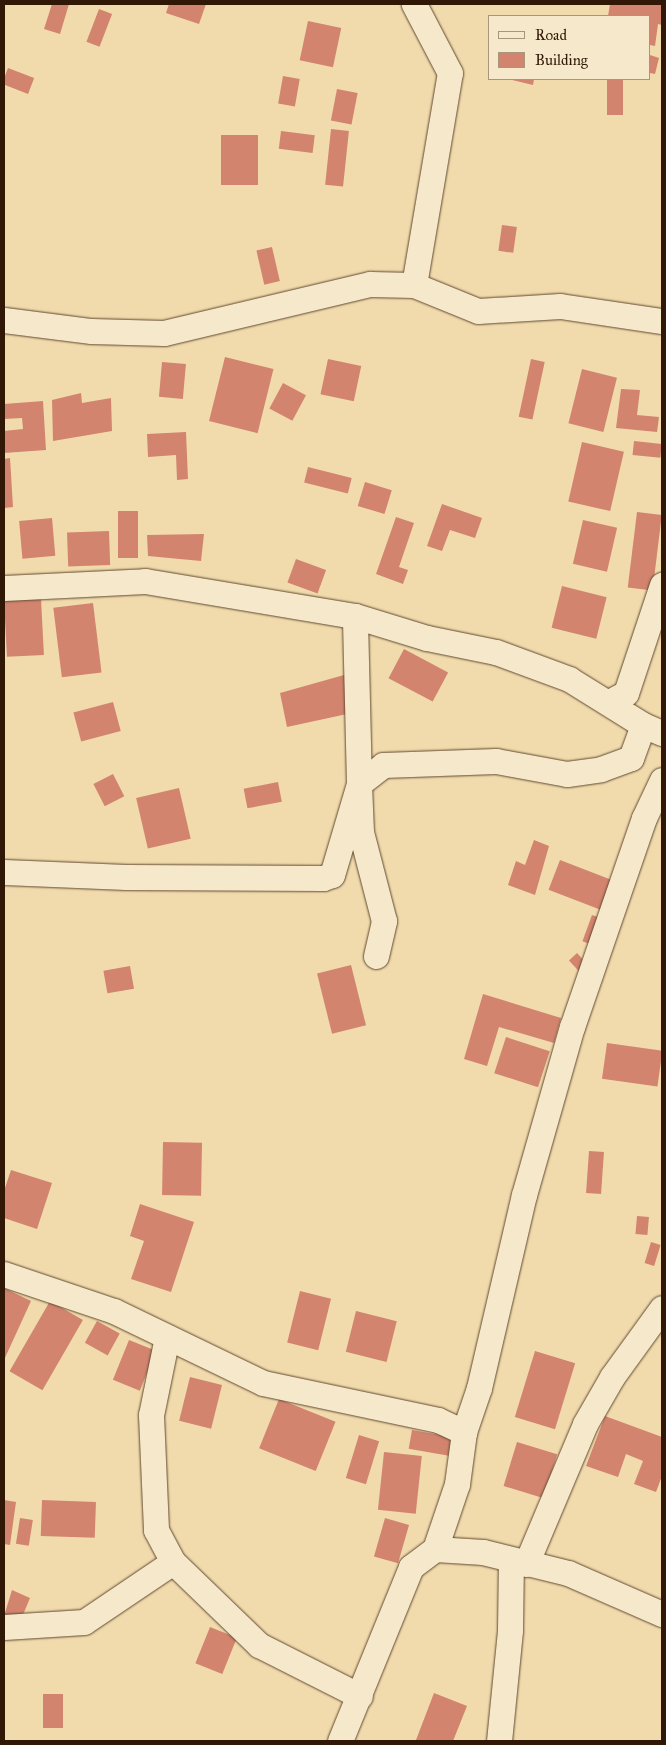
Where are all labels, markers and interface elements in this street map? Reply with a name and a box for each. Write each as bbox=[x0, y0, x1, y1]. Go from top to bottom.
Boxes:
legend bbox=[488, 15, 651, 80]
text: Road bbox=[535, 26, 567, 44]
text: Building bbox=[535, 51, 588, 69]

